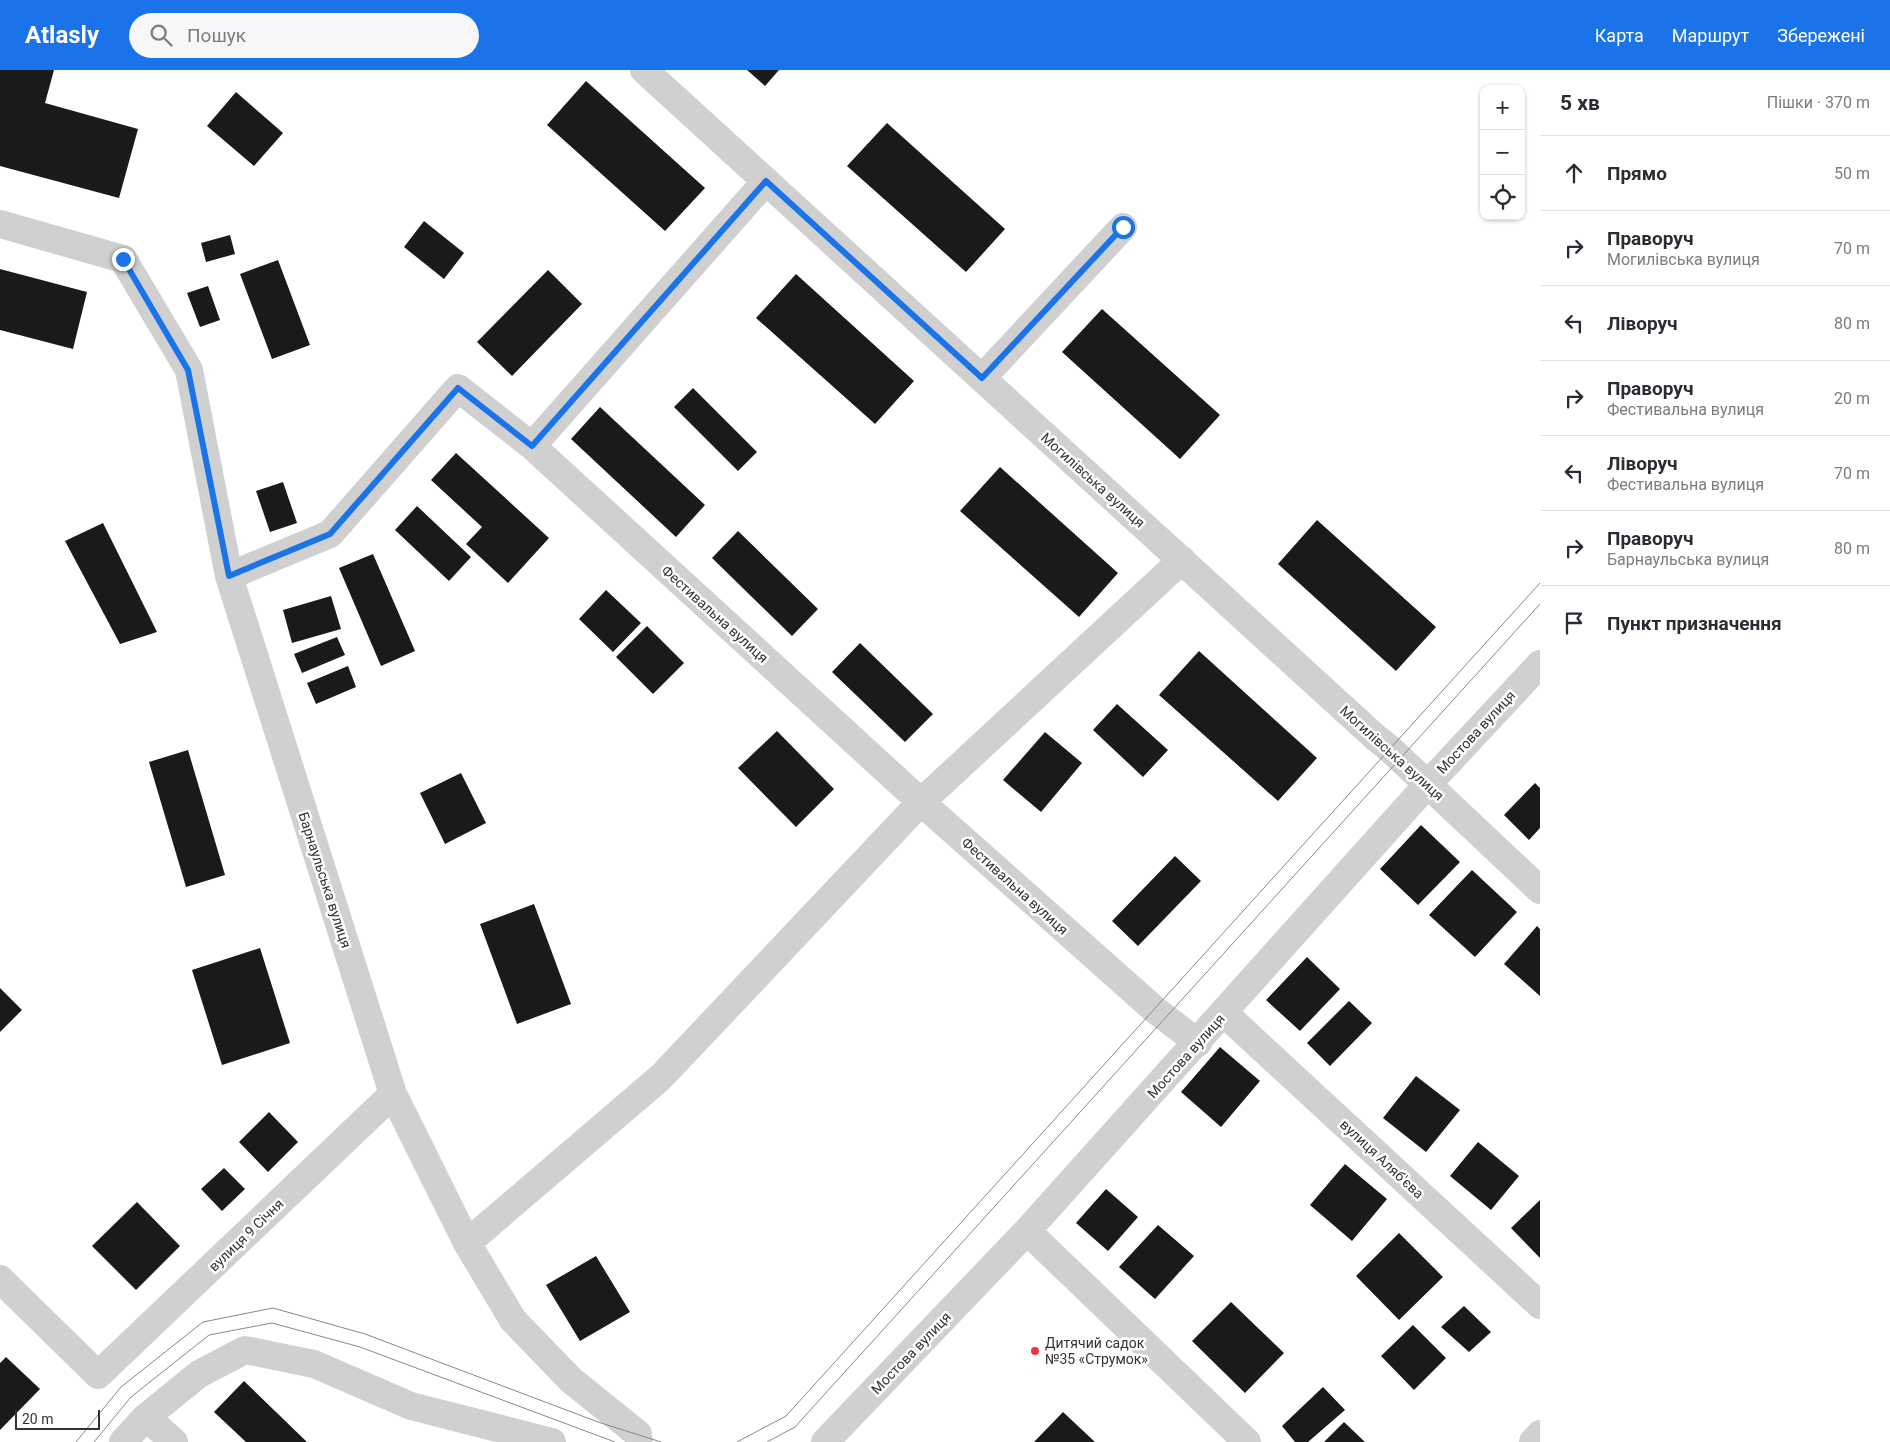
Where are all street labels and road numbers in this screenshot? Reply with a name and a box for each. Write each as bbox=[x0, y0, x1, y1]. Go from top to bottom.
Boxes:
street label: Могилівська вулиця bbox=[1038, 429, 1148, 531]
street label: Фестивальна вулиця bbox=[659, 562, 771, 666]
street label: Мостова вулиця bbox=[1433, 687, 1519, 777]
street label: Могилівська вулиця bbox=[1337, 702, 1447, 804]
street label: Барнаульська вулиця bbox=[295, 810, 355, 950]
street label: Фестивальна вулиця bbox=[959, 834, 1071, 938]
street label: Мостова вулиця bbox=[1144, 1011, 1228, 1101]
street label: вулиця Аляб'єва bbox=[1337, 1116, 1427, 1202]
street label: вулиця 9 Січня bbox=[205, 1195, 287, 1275]
street label: Мостова вулиця bbox=[868, 1309, 954, 1397]

